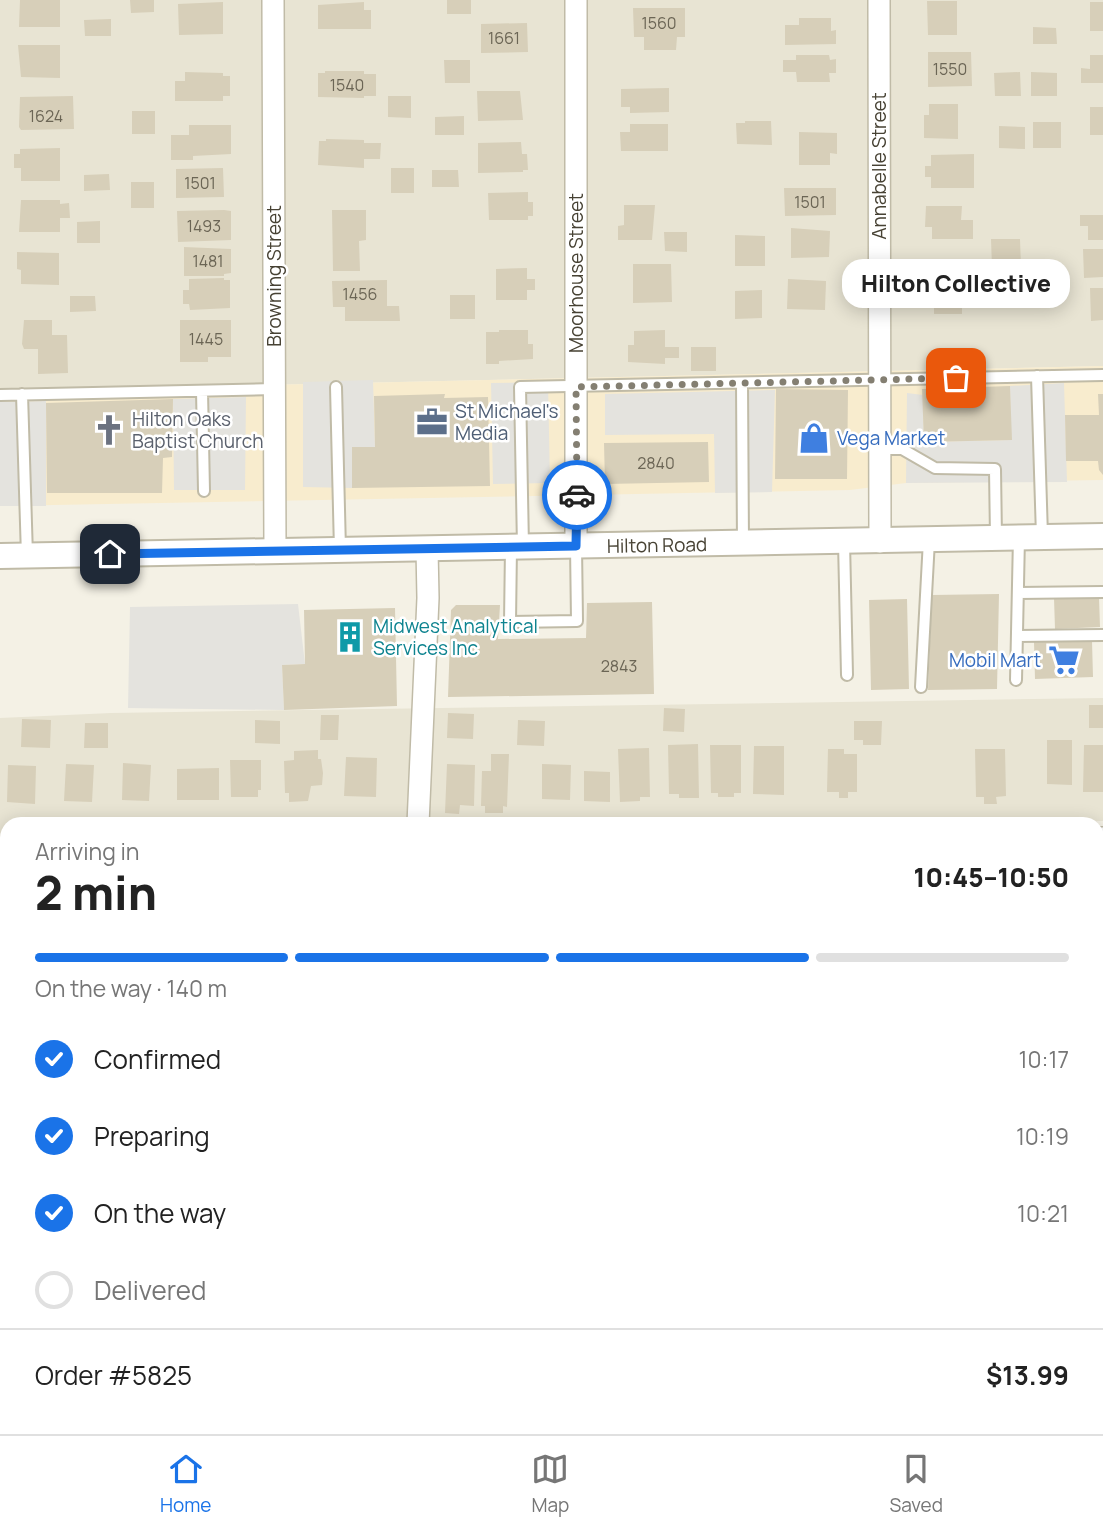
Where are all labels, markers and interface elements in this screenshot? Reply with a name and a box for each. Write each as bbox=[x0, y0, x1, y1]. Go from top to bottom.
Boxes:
house number: 1560 bbox=[641, 12, 677, 34]
house number: 1661 bbox=[488, 27, 520, 49]
house number: 1550 bbox=[933, 58, 967, 80]
house number: 1540 bbox=[330, 74, 364, 96]
street label: Annabelle Street bbox=[866, 92, 892, 240]
house number: 1624 bbox=[29, 105, 63, 127]
house number: 1501 bbox=[184, 172, 216, 194]
house number: 1501 bbox=[794, 191, 826, 213]
street label: Moorhouse Street bbox=[563, 193, 589, 353]
street label: Browning Street bbox=[261, 205, 287, 347]
house number: 1493 bbox=[187, 215, 221, 237]
house number: 1481 bbox=[192, 250, 224, 272]
callout: Hilton Collective bbox=[842, 259, 1070, 308]
text: Hilton Collective bbox=[861, 267, 1051, 299]
house number: 1456 bbox=[343, 283, 377, 305]
house number: 1445 bbox=[189, 328, 223, 350]
pin bbox=[926, 348, 986, 408]
icon: bag bbox=[937, 359, 975, 397]
place label: St Michael's Media bbox=[455, 398, 558, 446]
office icon: St Michael's Media bbox=[415, 405, 449, 439]
place label: Hilton Oaks Baptist Church bbox=[132, 406, 264, 454]
church icon: Hilton Oaks Baptist Church bbox=[92, 413, 126, 447]
shop icon: Vega Market bbox=[797, 421, 831, 455]
place label: Vega Market bbox=[837, 425, 945, 451]
house number: 2840 bbox=[637, 452, 675, 474]
courier bbox=[542, 460, 612, 530]
icon: car bbox=[558, 476, 596, 514]
pin bbox=[80, 524, 140, 584]
street label: Hilton Road bbox=[607, 531, 707, 559]
icon: home bbox=[91, 535, 129, 573]
place label: Midwest Analytical Services Inc bbox=[373, 613, 538, 661]
building icon: Midwest Analytical Services Inc bbox=[333, 620, 367, 654]
supermarket icon: Mobil Mart bbox=[1047, 643, 1081, 677]
place label: Mobil Mart bbox=[949, 647, 1041, 673]
house number: 2843 bbox=[601, 655, 637, 677]
text: Arriving in bbox=[35, 835, 140, 867]
text: 10:45–10:50 bbox=[914, 859, 1069, 895]
text: 2 min bbox=[35, 861, 157, 924]
text: On the way · 140 m bbox=[35, 972, 227, 1004]
icon: check bbox=[35, 1040, 73, 1078]
text: Confirmed bbox=[94, 1041, 221, 1077]
text: 10:17 bbox=[1019, 1043, 1069, 1075]
icon: check bbox=[35, 1117, 73, 1155]
text: Preparing bbox=[94, 1118, 210, 1154]
text: 10:19 bbox=[1016, 1120, 1069, 1152]
icon: check bbox=[35, 1194, 73, 1232]
text: On the way bbox=[94, 1195, 226, 1231]
text: 10:21 bbox=[1017, 1197, 1069, 1229]
text: Delivered bbox=[94, 1272, 206, 1308]
text: Order #5825 bbox=[35, 1357, 192, 1393]
text: $13.99 bbox=[986, 1357, 1069, 1393]
tab: Home bbox=[160, 1450, 211, 1518]
tab: Map bbox=[531, 1450, 569, 1518]
tab: Saved bbox=[889, 1450, 943, 1518]

